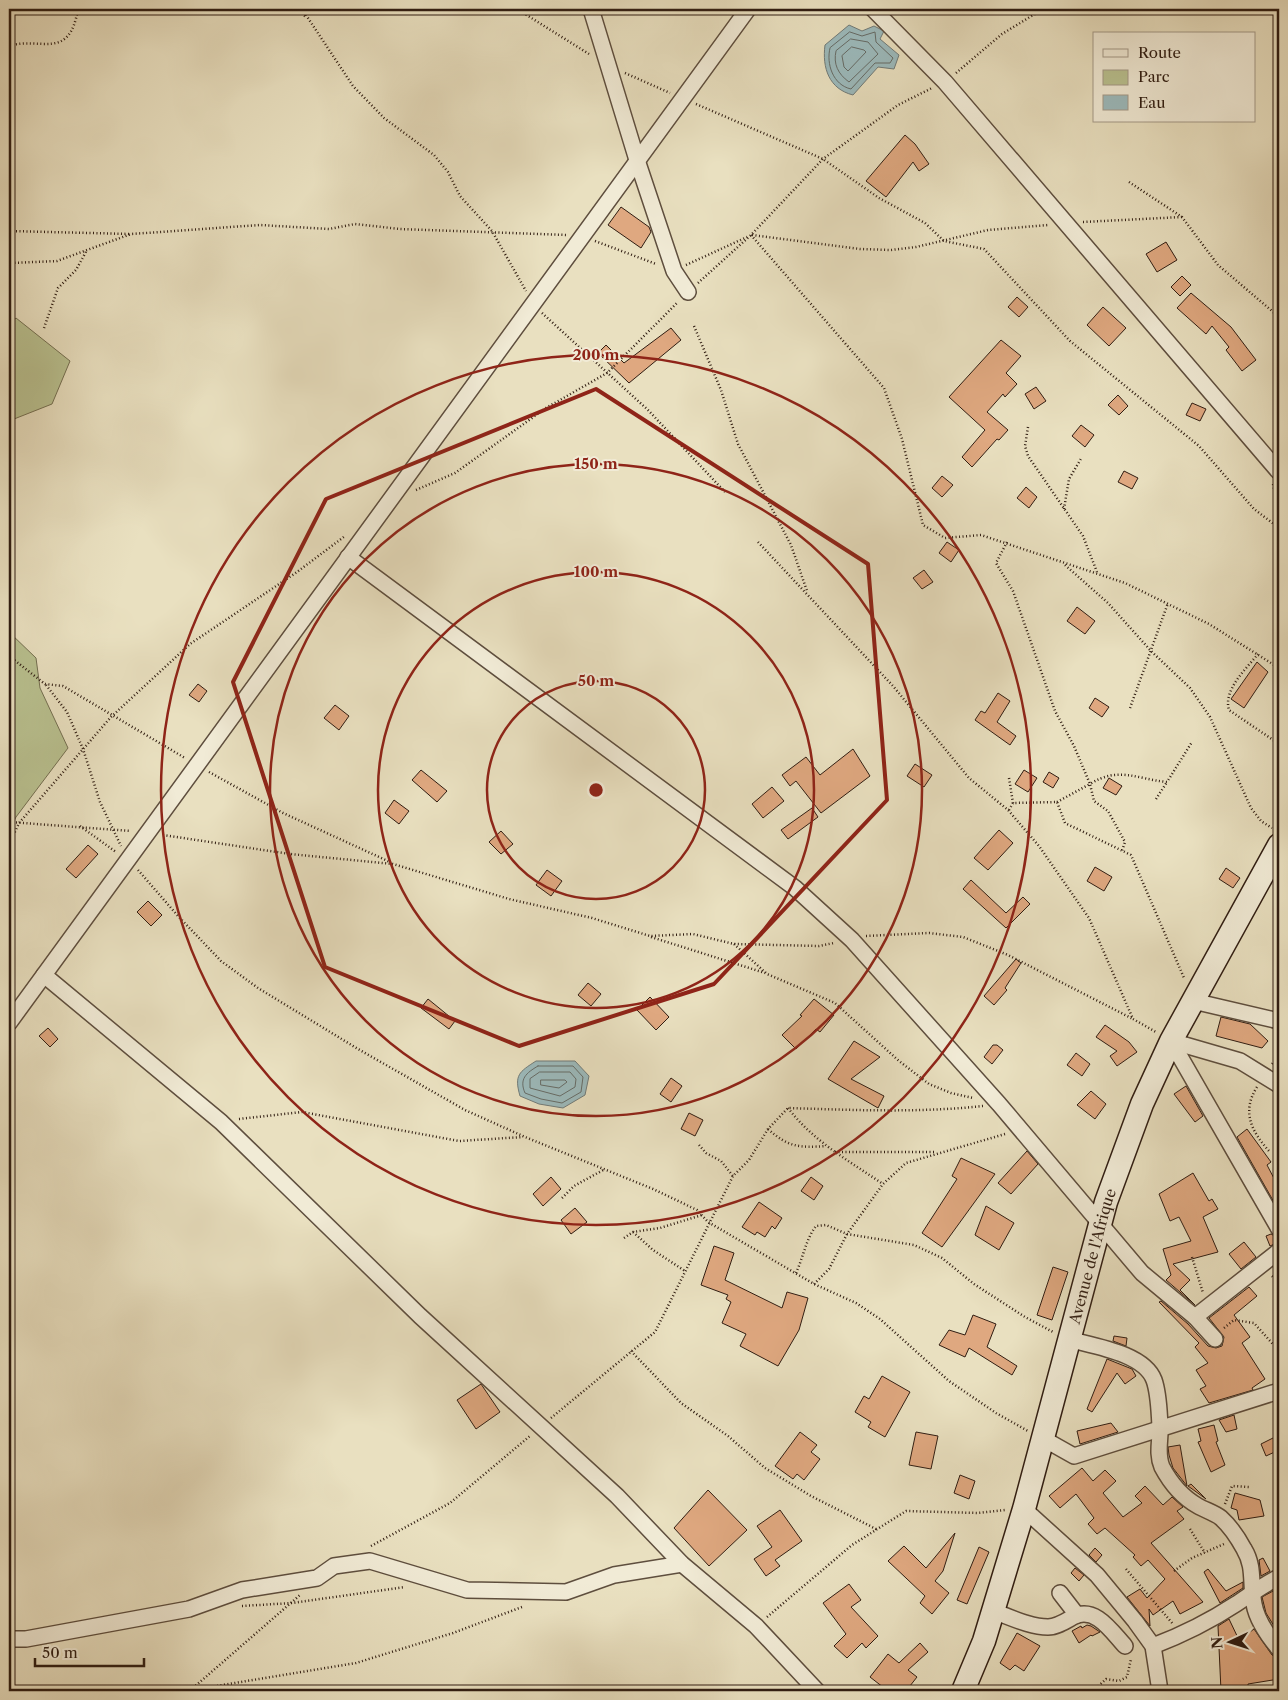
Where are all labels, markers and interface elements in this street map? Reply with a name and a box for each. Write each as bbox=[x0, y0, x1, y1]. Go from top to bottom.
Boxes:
legend bbox=[1093, 32, 1256, 122]
text: Route bbox=[1138, 43, 1181, 62]
text: Parc bbox=[1138, 67, 1170, 86]
text: Eau bbox=[1138, 93, 1166, 112]
text: 200 m bbox=[573, 345, 619, 364]
text: 150 m bbox=[574, 454, 618, 473]
text: 100 m bbox=[574, 562, 618, 581]
text: 50 m bbox=[578, 671, 614, 690]
centre of rings bbox=[587, 781, 605, 799]
street label: Avenue de l'Afrique bbox=[1064, 1186, 1120, 1327]
north arrow bbox=[1206, 1618, 1256, 1668]
scale bar bbox=[35, 1635, 144, 1667]
text: N bbox=[1208, 1636, 1226, 1650]
text: 50 m bbox=[42, 1643, 78, 1662]

